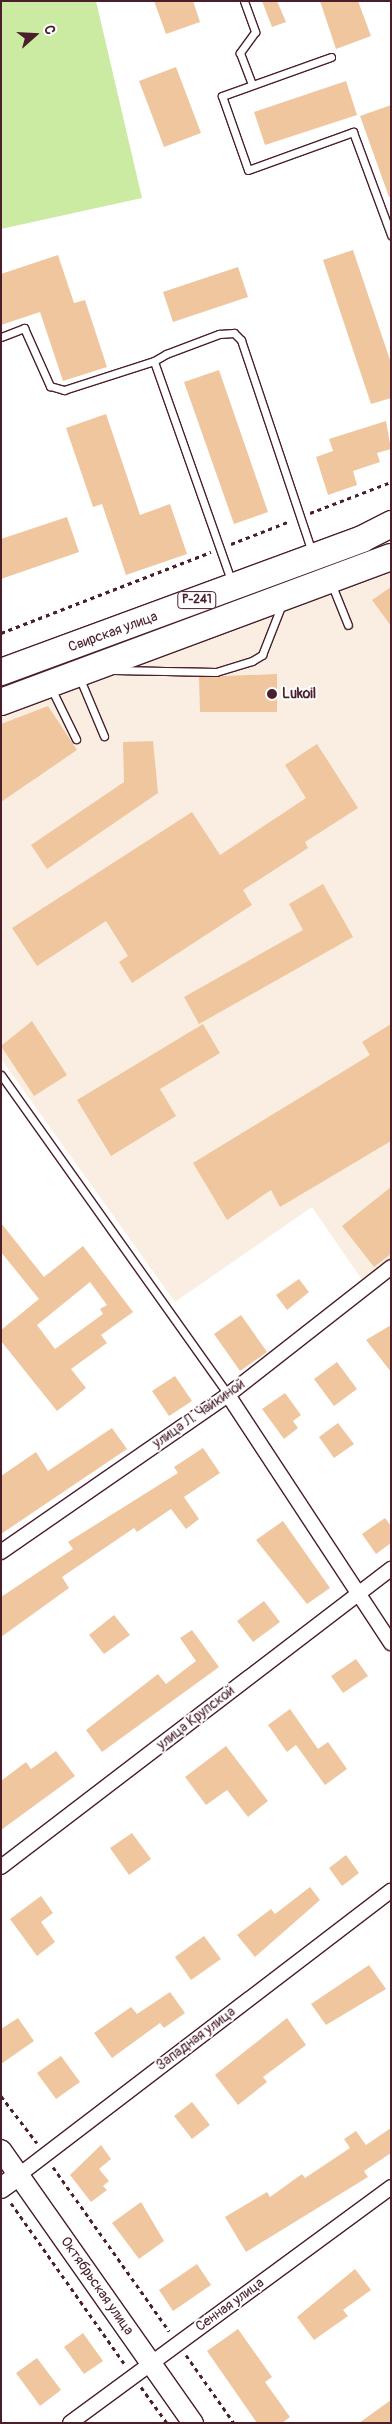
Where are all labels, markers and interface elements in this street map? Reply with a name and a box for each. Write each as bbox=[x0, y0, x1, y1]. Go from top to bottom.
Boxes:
north arrow bbox=[10, 10, 60, 60]
text: С bbox=[40, 23, 59, 37]
road number: Р-241 bbox=[177, 590, 217, 610]
street label: Свирская улица bbox=[66, 608, 160, 656]
place label: Lukoil bbox=[282, 686, 316, 702]
marker: Lukoil bbox=[266, 688, 278, 700]
street label: улица Л. Чайкиной bbox=[150, 1376, 248, 1452]
street label: улица Крупской bbox=[154, 1682, 238, 1754]
street label: Западная улица bbox=[153, 2004, 239, 2074]
street label: Октябрьская улица bbox=[57, 2234, 137, 2338]
street label: Сенная улица bbox=[192, 2275, 268, 2335]

